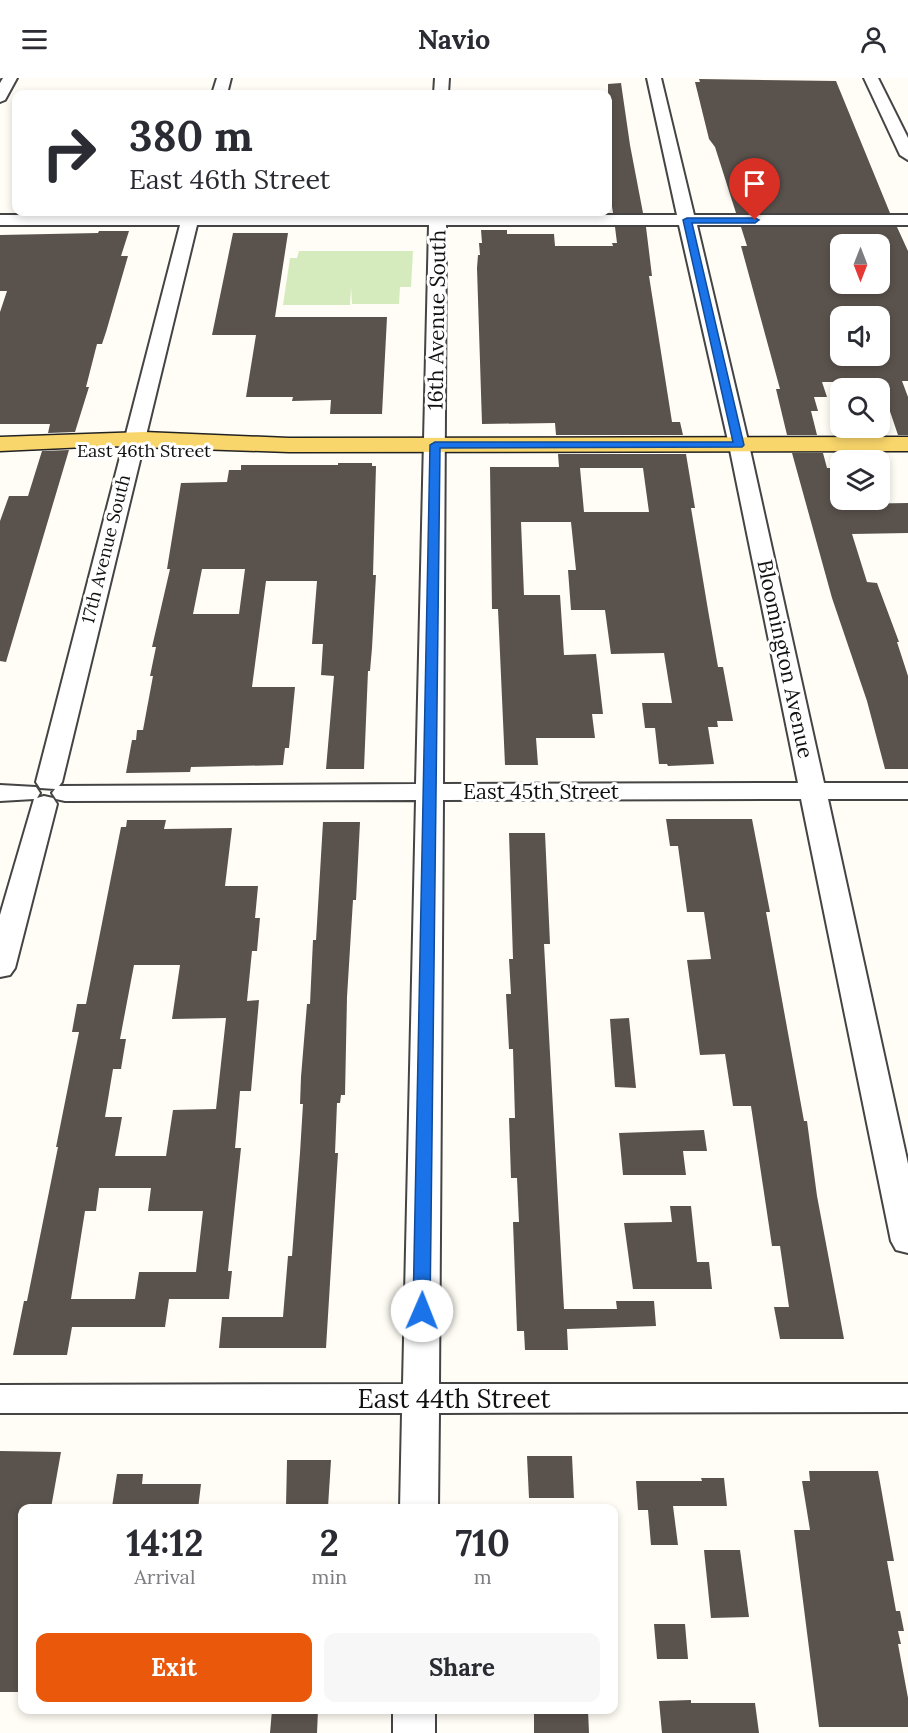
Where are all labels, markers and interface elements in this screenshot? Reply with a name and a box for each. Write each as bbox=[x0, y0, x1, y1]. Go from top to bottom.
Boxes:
text: Navio bbox=[418, 22, 490, 56]
icon: menu bbox=[18, 23, 51, 56]
icon: person bbox=[857, 23, 890, 56]
text: 380 m bbox=[129, 109, 253, 163]
icon: right bbox=[30, 114, 108, 192]
pin bbox=[729, 158, 780, 220]
text: East 46th Street bbox=[129, 162, 330, 196]
icon: arrive bbox=[738, 167, 771, 200]
street label: 16th Avenue South bbox=[421, 230, 452, 410]
north arrow bbox=[830, 234, 890, 294]
map controls bbox=[830, 234, 890, 510]
button: sound bbox=[830, 306, 890, 366]
button: search bbox=[830, 378, 890, 438]
street label: East 46th Street bbox=[77, 439, 211, 462]
button: layers bbox=[830, 450, 890, 510]
street label: 17th Avenue South bbox=[76, 472, 135, 626]
street label: Bloomington Avenue bbox=[751, 557, 820, 761]
street label: East 45th Street bbox=[463, 778, 620, 805]
position arrow bbox=[390, 1279, 454, 1343]
street label: East 44th Street bbox=[358, 1382, 550, 1415]
text: 14:12 bbox=[126, 1520, 203, 1566]
text: 2 bbox=[320, 1520, 339, 1566]
text: 710 bbox=[455, 1520, 510, 1566]
text: Arrival bbox=[134, 1564, 195, 1589]
text: min bbox=[312, 1564, 347, 1589]
text: m bbox=[474, 1564, 492, 1589]
button: Exit bbox=[36, 1633, 312, 1702]
button: Share bbox=[324, 1633, 600, 1702]

